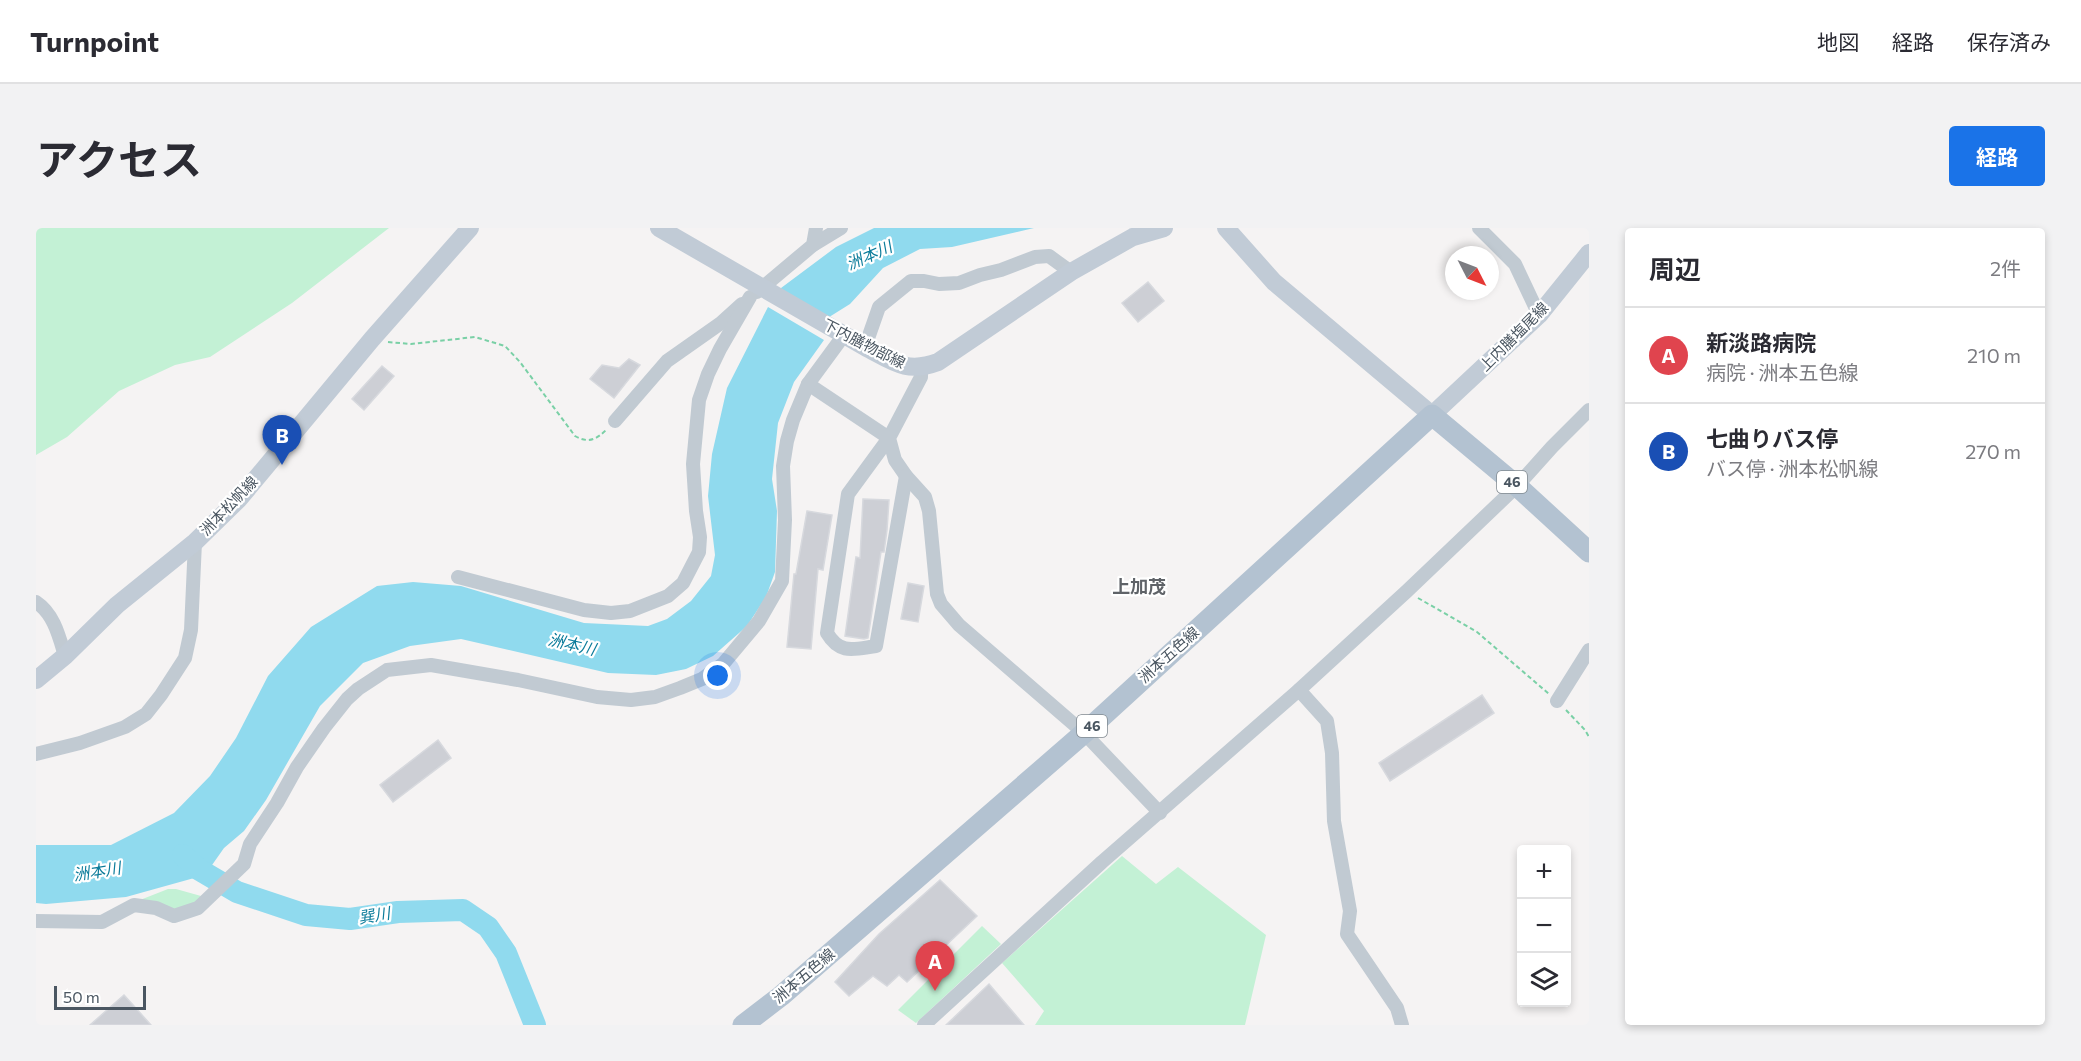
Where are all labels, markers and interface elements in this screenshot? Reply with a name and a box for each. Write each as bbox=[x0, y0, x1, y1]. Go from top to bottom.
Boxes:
text: Turnpoint bbox=[30, 24, 159, 58]
text: 地図 bbox=[1817, 29, 1859, 54]
text: 経路 bbox=[1892, 29, 1934, 54]
text: 保存済み bbox=[1967, 29, 2051, 54]
button: 経路 bbox=[1949, 126, 2045, 186]
text: アクセス bbox=[36, 132, 202, 184]
water label: 洲本川 bbox=[843, 235, 896, 273]
north arrow bbox=[1445, 246, 1499, 300]
text: 周辺 bbox=[1649, 253, 1701, 284]
text: 2件 bbox=[1990, 256, 2021, 280]
street label: 上内膳塩尾線 bbox=[1475, 298, 1551, 374]
street label: 下内膳物部線 bbox=[820, 315, 909, 372]
text: 新淡路病院 bbox=[1706, 329, 1816, 356]
text: A bbox=[1661, 343, 1676, 367]
text: 210 m bbox=[1967, 343, 2021, 367]
text: 病院 · 洲本五色線 bbox=[1706, 360, 1858, 384]
pin: B bbox=[262, 416, 302, 465]
text: 七曲りバス停 bbox=[1706, 425, 1838, 452]
text: B bbox=[1662, 439, 1675, 463]
text: 270 m bbox=[1965, 439, 2021, 463]
text: バス停 · 洲本松帆線 bbox=[1706, 456, 1878, 480]
road number: 46 bbox=[1497, 471, 1527, 493]
street label: 洲本松帆線 bbox=[196, 472, 261, 539]
district label: 上加茂 bbox=[1112, 575, 1166, 597]
street label: 洲本五色線 bbox=[1134, 622, 1202, 686]
water label: 洲本川 bbox=[547, 629, 600, 659]
your location bbox=[703, 661, 732, 690]
road number: 46 bbox=[1077, 715, 1107, 737]
map controls bbox=[1517, 845, 1571, 1007]
button: + bbox=[1517, 845, 1571, 899]
water label: 洲本川 bbox=[72, 857, 124, 884]
button: − bbox=[1517, 899, 1571, 953]
water label: 巽川 bbox=[357, 902, 393, 926]
pin: A bbox=[916, 942, 954, 991]
street label: 洲本五色線 bbox=[769, 944, 838, 1006]
button: layers bbox=[1517, 953, 1571, 1007]
scale bar bbox=[54, 983, 146, 1010]
text: 50 m bbox=[63, 987, 100, 1006]

